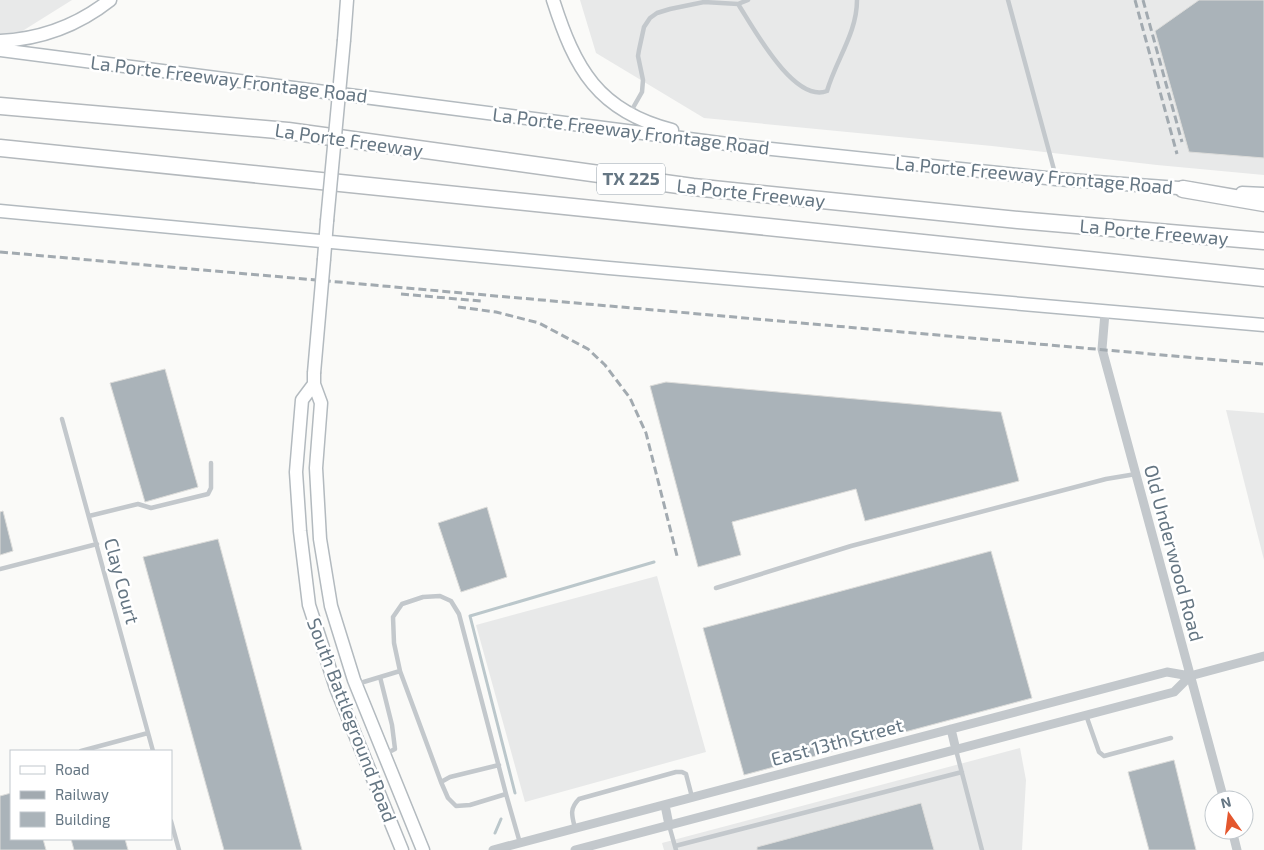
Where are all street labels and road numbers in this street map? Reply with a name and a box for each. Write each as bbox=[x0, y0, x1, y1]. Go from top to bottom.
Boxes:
street label: La Porte Freeway Frontage Road bbox=[89, 50, 369, 107]
street label: La Porte Freeway Frontage Road bbox=[491, 102, 771, 159]
street label: La Porte Freeway bbox=[273, 118, 425, 161]
street label: La Porte Freeway Frontage Road bbox=[894, 151, 1174, 198]
road number: TX 225 bbox=[597, 163, 665, 194]
street label: La Porte Freeway bbox=[676, 173, 827, 212]
street label: La Porte Freeway bbox=[1079, 214, 1229, 249]
street label: Old Underwood Road bbox=[1140, 462, 1209, 644]
street label: Clay Court bbox=[100, 535, 145, 626]
street label: South Battleground Road bbox=[303, 614, 402, 825]
street label: East 13th Street bbox=[768, 713, 905, 770]

